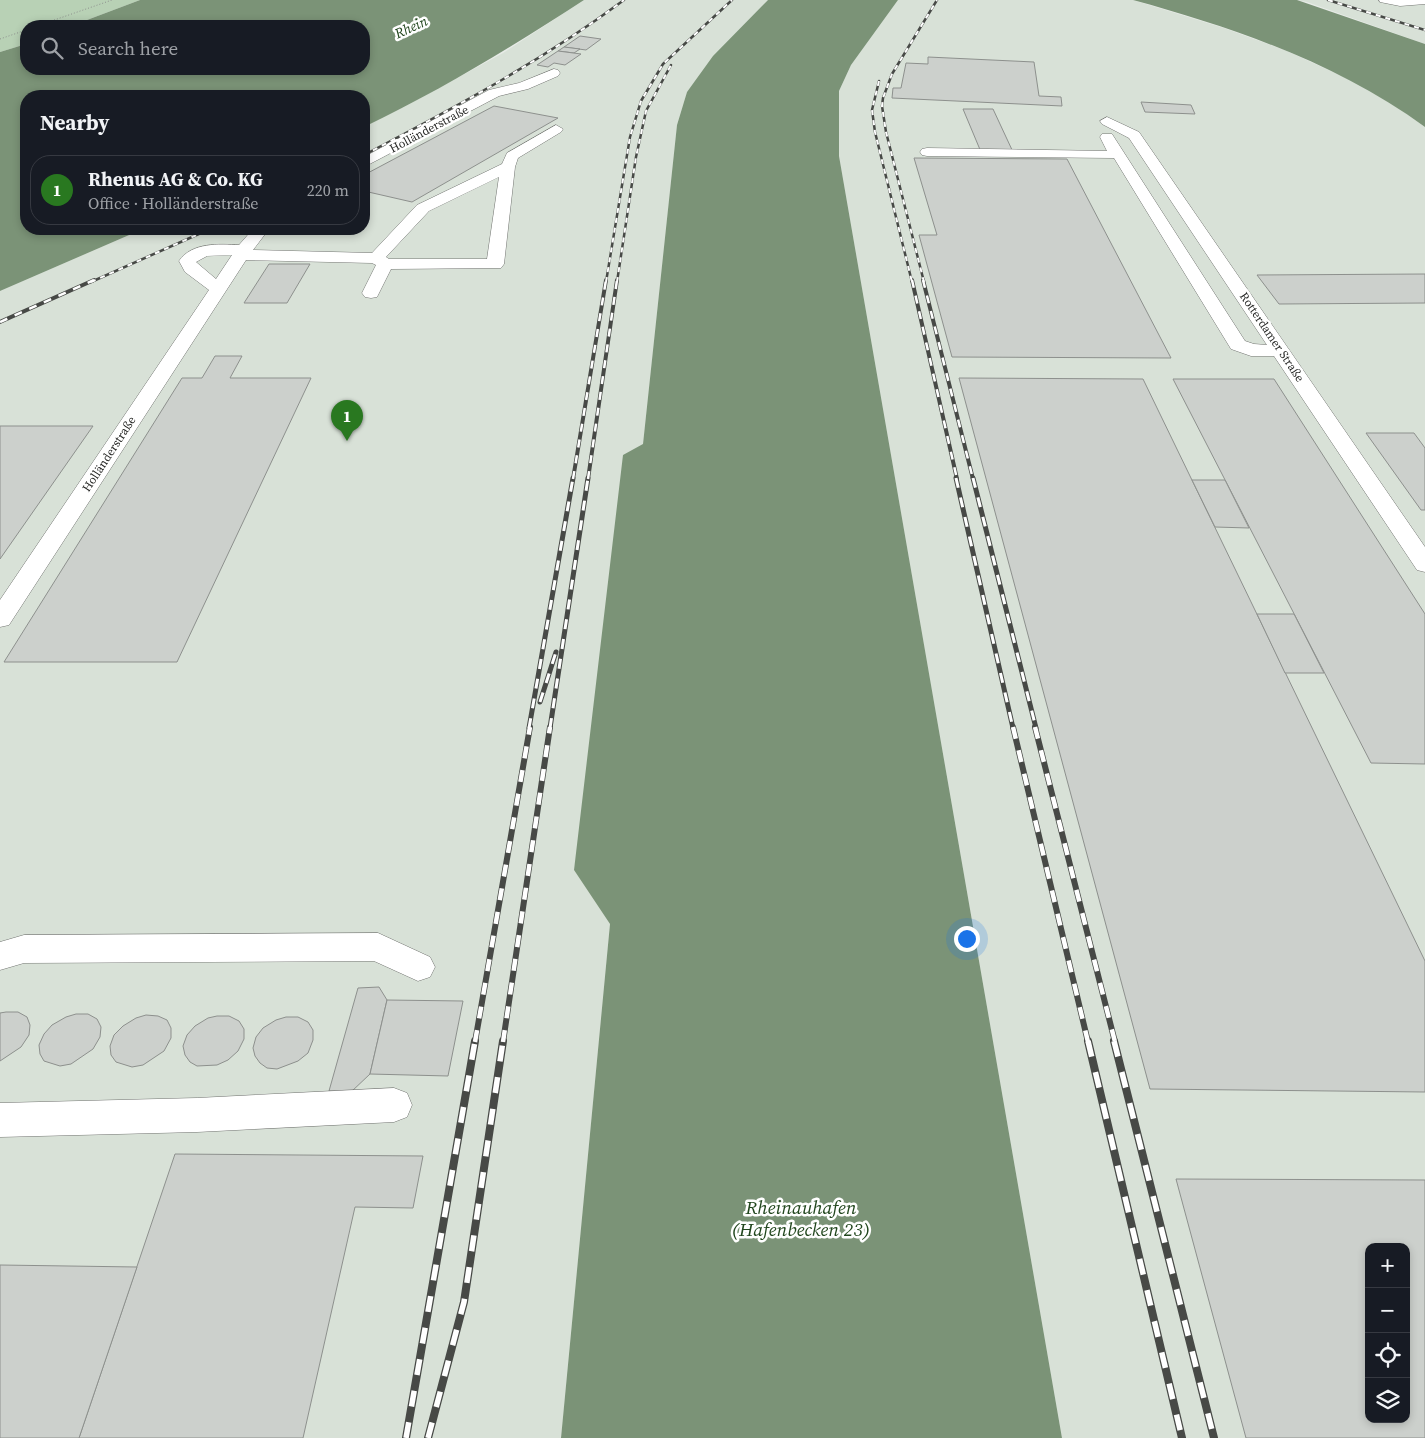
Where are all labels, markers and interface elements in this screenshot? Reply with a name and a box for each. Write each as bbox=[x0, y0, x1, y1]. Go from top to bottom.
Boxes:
water label: Rhein bbox=[390, 11, 431, 44]
search box bbox=[20, 20, 370, 75]
icon: search bbox=[38, 34, 66, 62]
text: Search here bbox=[78, 35, 178, 61]
street label: Holländerstraße bbox=[387, 101, 471, 157]
text: Nearby bbox=[40, 108, 110, 137]
text: Rhenus AG & Co. KG bbox=[88, 166, 263, 192]
text: 1 bbox=[53, 179, 61, 201]
text: 220 m bbox=[307, 179, 349, 201]
text: Office · Holländerstraße bbox=[88, 192, 259, 214]
street label: Rotterdamer Straße bbox=[1236, 289, 1308, 385]
pin: 1 bbox=[331, 400, 363, 441]
street label: Holländerstraße bbox=[79, 413, 139, 495]
your location bbox=[954, 926, 980, 952]
water label: Rheinauhafen (Hafenbecken 23) bbox=[732, 1194, 870, 1242]
map controls bbox=[1365, 1243, 1410, 1423]
button: + bbox=[1365, 1243, 1410, 1288]
button: − bbox=[1365, 1288, 1410, 1333]
button: locate bbox=[1365, 1333, 1410, 1378]
button: layers bbox=[1365, 1378, 1410, 1423]

